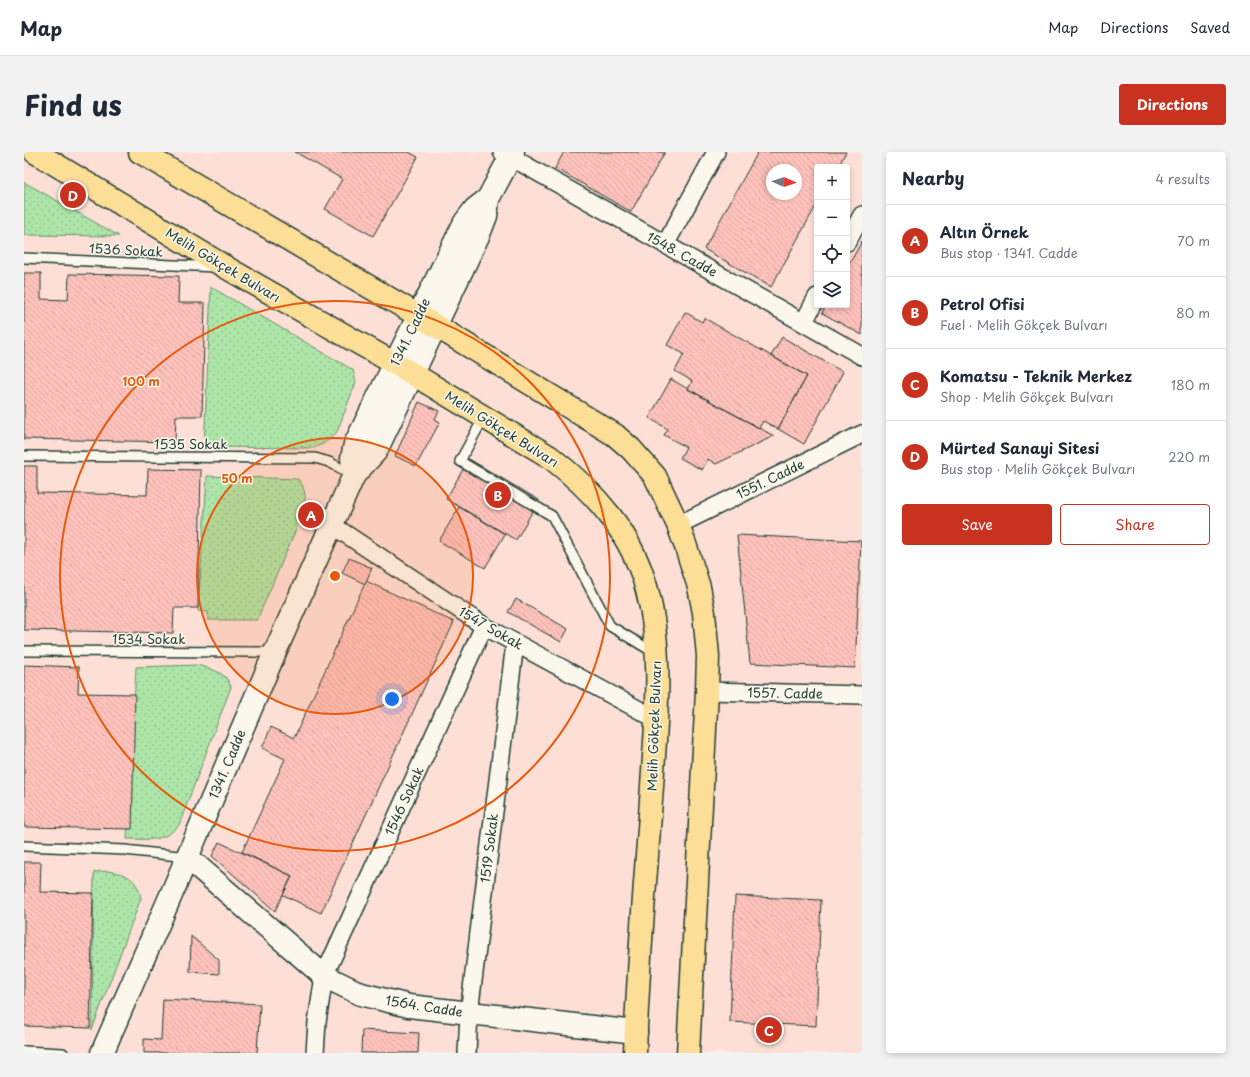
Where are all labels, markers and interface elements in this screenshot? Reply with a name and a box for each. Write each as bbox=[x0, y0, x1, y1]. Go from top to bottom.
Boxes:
text: Map bbox=[20, 14, 62, 42]
text: Map bbox=[1048, 17, 1078, 38]
text: Directions bbox=[1100, 17, 1168, 38]
text: Saved bbox=[1190, 17, 1230, 38]
text: Find us bbox=[24, 83, 122, 126]
button: Directions bbox=[1119, 84, 1226, 125]
north arrow bbox=[766, 164, 802, 200]
map controls bbox=[814, 164, 850, 308]
button: + bbox=[814, 164, 850, 200]
text: Nearby bbox=[902, 165, 964, 191]
text: 4 results bbox=[1156, 169, 1210, 188]
pin: D bbox=[60, 180, 86, 210]
button: − bbox=[814, 200, 850, 236]
text: Altın Örnek bbox=[940, 220, 1029, 243]
street label: Melih Gökçek Bulvarı bbox=[162, 223, 284, 306]
street label: 1548. Cadde bbox=[643, 226, 721, 281]
text: A bbox=[910, 231, 920, 250]
text: 70 m bbox=[1177, 231, 1210, 250]
button: locate bbox=[814, 236, 850, 272]
street label: 1536 Sokak bbox=[89, 238, 164, 261]
text: Bus stop · 1341. Cadde bbox=[940, 243, 1078, 262]
button: layers bbox=[814, 272, 850, 308]
text: Petrol Ofisi bbox=[940, 292, 1025, 315]
street label: 1341. Cadde bbox=[385, 294, 434, 369]
text: B bbox=[911, 303, 919, 322]
text: 80 m bbox=[1176, 303, 1210, 322]
text: Fuel · Melih Gökçek Bulvarı bbox=[940, 315, 1108, 334]
text: Komatsu - Teknik Merkez bbox=[940, 364, 1132, 387]
text: 100 m bbox=[122, 372, 160, 390]
text: C bbox=[910, 375, 920, 394]
text: 180 m bbox=[1171, 375, 1210, 394]
street label: Melih Gökçek Bulvarı bbox=[442, 386, 563, 471]
text: Shop · Melih Gökçek Bulvarı bbox=[940, 387, 1114, 406]
street label: 1535 Sokak bbox=[154, 434, 228, 453]
text: Mürted Sanayi Sitesi bbox=[940, 436, 1099, 459]
text: D bbox=[910, 447, 920, 466]
text: 220 m bbox=[1168, 447, 1210, 466]
street label: 1551. Cadde bbox=[733, 454, 807, 503]
text: Bus stop · Melih Gökçek Bulvarı bbox=[940, 459, 1135, 478]
text: 50 m bbox=[221, 469, 253, 487]
pin: B bbox=[485, 480, 511, 510]
pin: A bbox=[298, 500, 324, 530]
button: Save bbox=[902, 504, 1052, 545]
button: Share bbox=[1060, 504, 1210, 545]
centre of rings bbox=[328, 569, 342, 583]
street label: 1547 Sokak bbox=[455, 601, 528, 654]
street label: 1534 Sokak bbox=[112, 629, 186, 648]
street label: Melih Gökçek Bulvarı bbox=[642, 660, 665, 792]
street label: 1557. Cadde bbox=[747, 682, 823, 703]
your location bbox=[382, 689, 402, 709]
street label: 1341. Cadde bbox=[203, 726, 250, 801]
street label: 1546 Sokak bbox=[379, 763, 428, 838]
street label: 1519 Sokak bbox=[475, 812, 502, 884]
street label: 1564. Cadde bbox=[384, 990, 464, 1021]
pin: C bbox=[756, 1015, 782, 1045]

